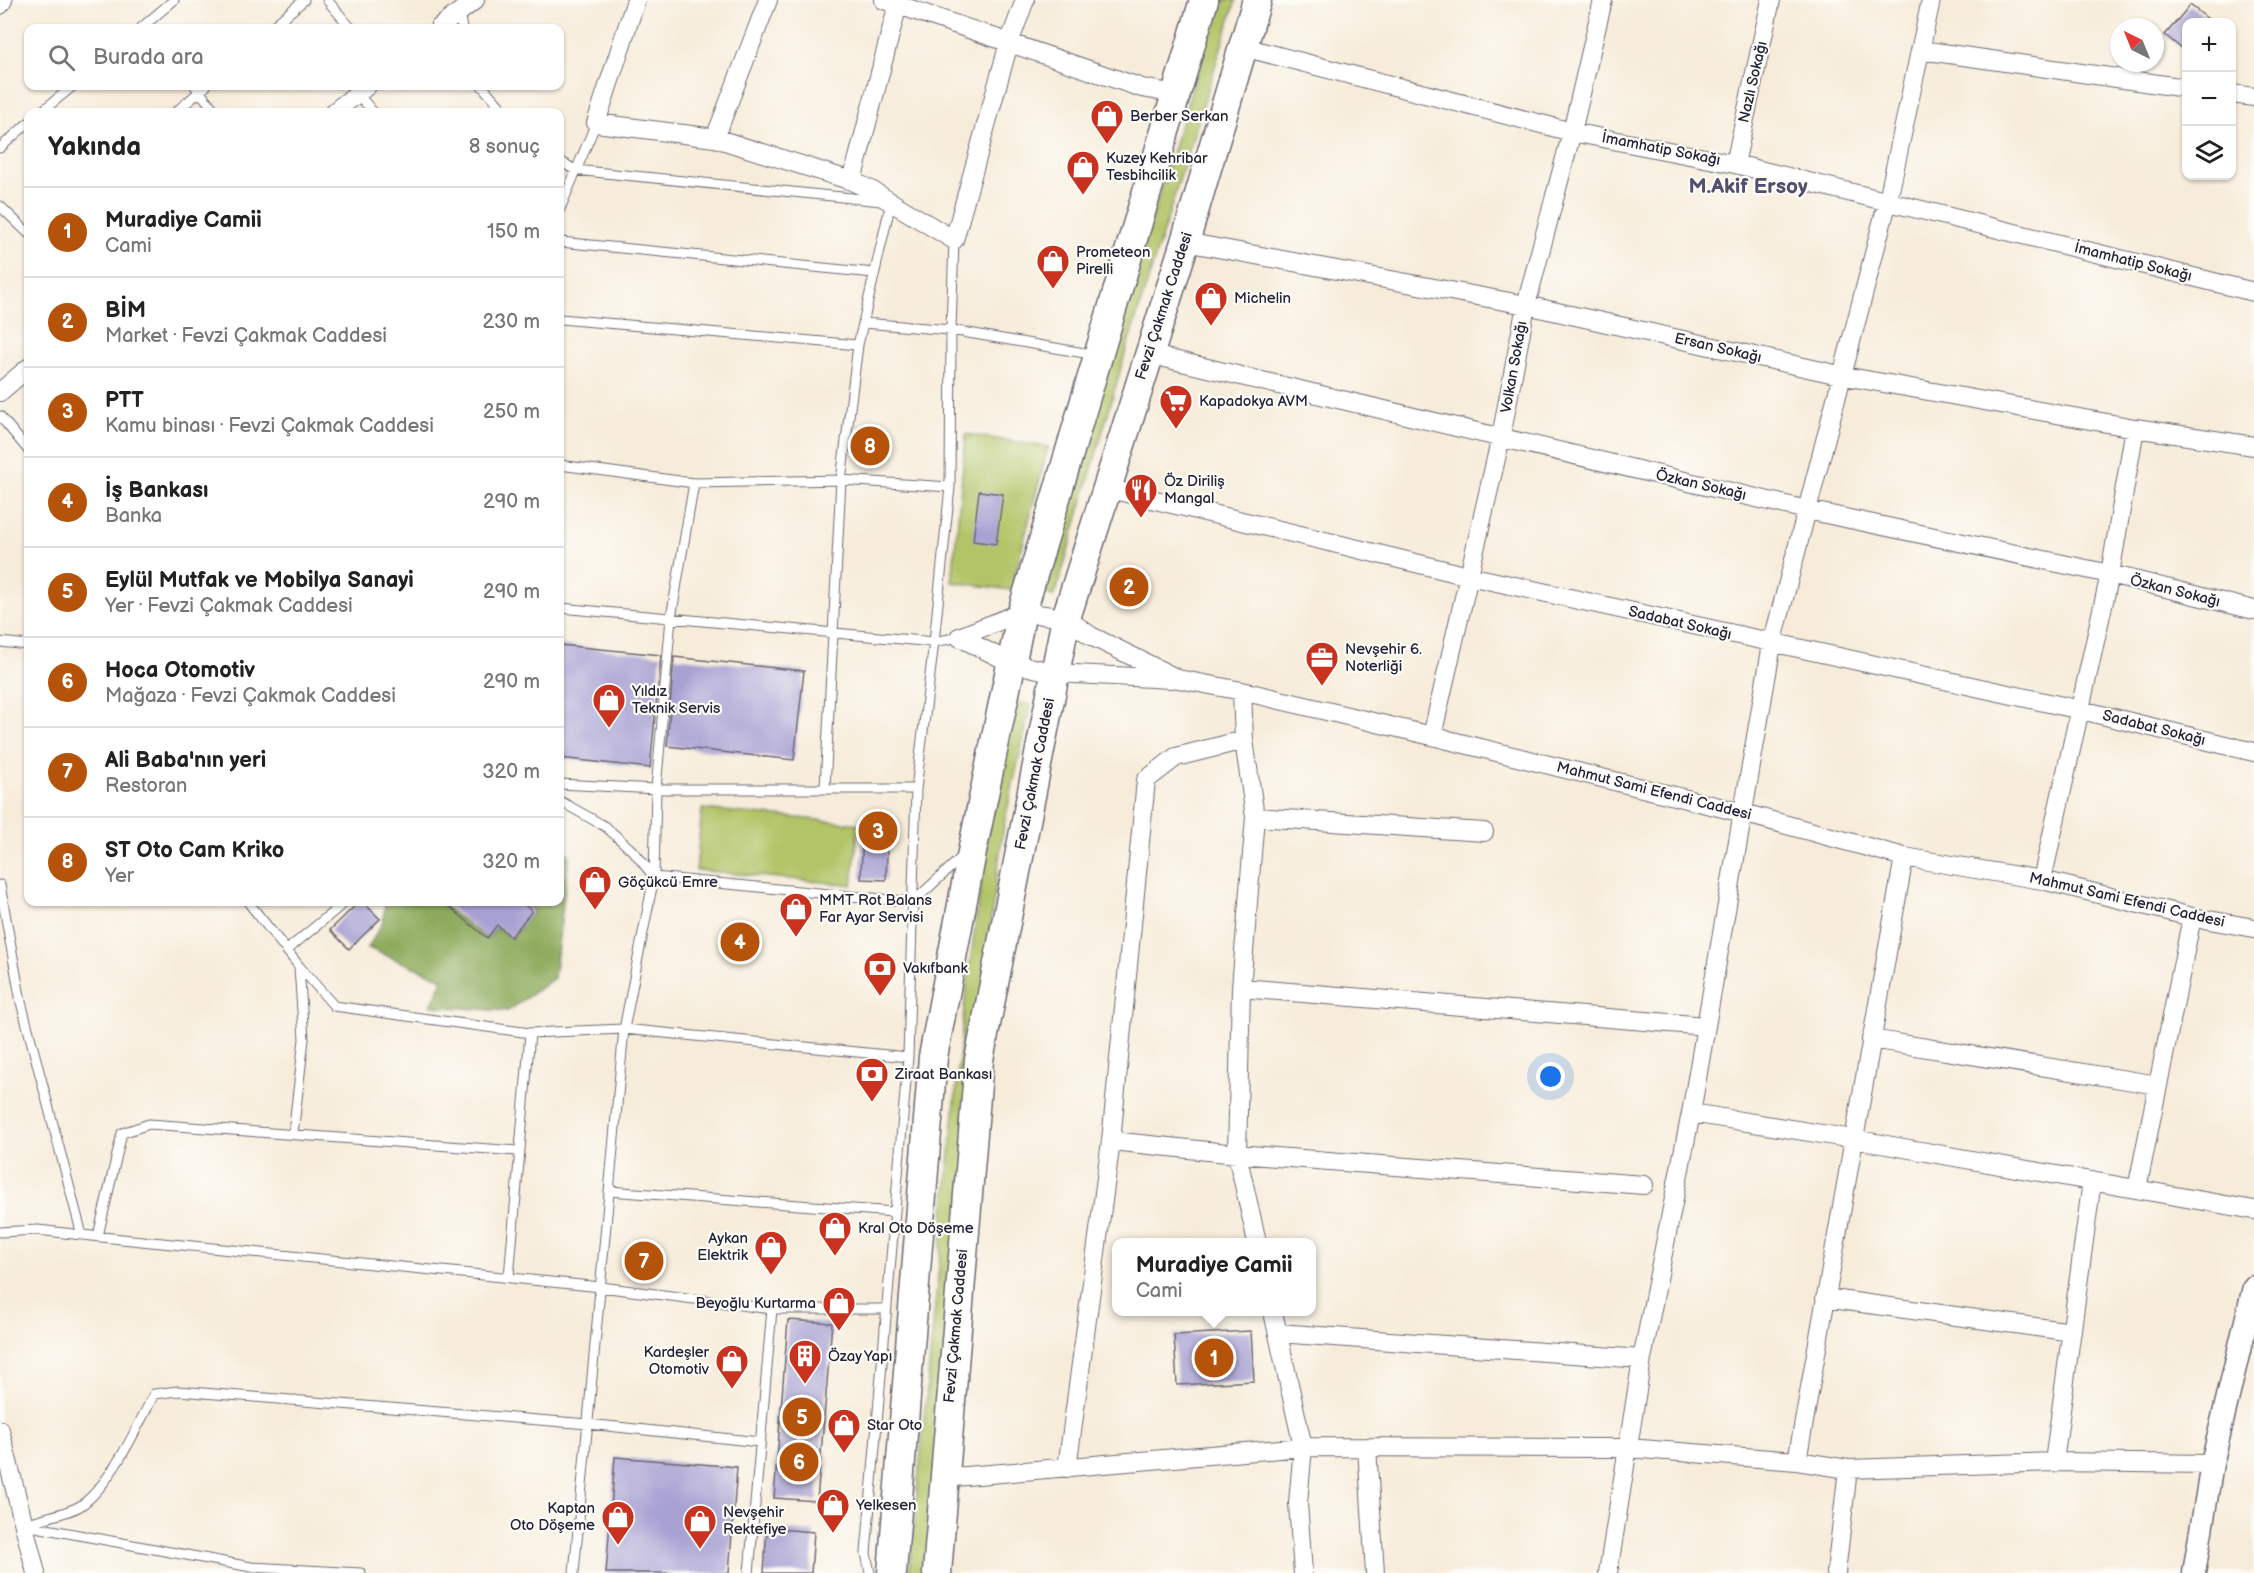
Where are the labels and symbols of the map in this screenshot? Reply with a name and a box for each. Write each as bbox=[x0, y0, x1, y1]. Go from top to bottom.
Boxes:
north arrow bbox=[2110, 18, 2164, 72]
street label: Nazlı Sokağı bbox=[1734, 39, 1772, 125]
shop icon: Berber Serkan bbox=[1089, 98, 1125, 145]
place label: Berber Serkan bbox=[1130, 107, 1229, 126]
street label: İmamhatip Sokağı bbox=[1600, 128, 1722, 170]
shop icon: Kuzey Kehribar Tesbihcilik bbox=[1065, 149, 1101, 196]
place label: Kuzey Kehribar Tesbihcilik bbox=[1106, 149, 1208, 185]
district label: M.Akif Ersoy bbox=[1688, 174, 1808, 199]
street label: Fevzi Çakmak Caddesi bbox=[1131, 230, 1197, 382]
street label: İmamhatip Sokağı bbox=[2072, 238, 2194, 286]
shop icon: Prometeon Pirelli bbox=[1035, 243, 1071, 290]
place label: Prometeon Pirelli bbox=[1076, 243, 1150, 279]
shop icon: Michelin bbox=[1193, 280, 1229, 327]
place label: Michelin bbox=[1234, 289, 1291, 308]
street label: Volkan Sokağı bbox=[1497, 319, 1531, 415]
street label: Ersan Sokağı bbox=[1673, 329, 1763, 367]
supermarket icon: Kapadokya AVM bbox=[1158, 383, 1194, 430]
place label: Kapadokya AVM bbox=[1199, 392, 1308, 411]
pin: 8 bbox=[850, 424, 890, 468]
street label: Özkan Sokağı bbox=[1654, 465, 1748, 505]
restaurant icon: Öz Diriliş Mangal bbox=[1123, 472, 1159, 519]
place label: Öz Diriliş Mangal bbox=[1164, 472, 1225, 508]
pin: 2 bbox=[1110, 564, 1148, 610]
street label: Özkan Sokağı bbox=[2128, 571, 2222, 611]
street label: Sadabat Sokağı bbox=[1627, 602, 1733, 644]
office icon: Nevşehir 6. Noterliği bbox=[1304, 640, 1340, 687]
place label: Nevşehir 6. Noterliği bbox=[1345, 640, 1422, 676]
shop icon: Yıldız Teknik Servis bbox=[591, 682, 627, 729]
place label: Yıldız Teknik Servis bbox=[631, 682, 721, 718]
street label: Fevzi Çakmak Caddesi bbox=[1011, 696, 1059, 852]
street label: Sadabat Sokağı bbox=[2101, 706, 2207, 750]
street label: Mahmut Sami Efendi Caddesi bbox=[1555, 758, 1753, 824]
pin: 3 bbox=[858, 808, 898, 854]
shop icon: Göçükcü Emre bbox=[577, 864, 613, 911]
street label: Mahmut Sami Efendi Caddesi bbox=[2027, 868, 2227, 932]
place label: Göçükcü Emre bbox=[618, 873, 718, 892]
shop icon: MMT Rot Balans Far Ayar Servisi bbox=[778, 891, 814, 938]
place label: MMT Rot Balans Far Ayar Servisi bbox=[819, 891, 933, 927]
pin: 4 bbox=[720, 920, 760, 964]
bank icon: Vakıfbank bbox=[862, 950, 898, 997]
place label: Vakıfbank bbox=[903, 959, 969, 978]
bank icon: Ziraat Bankası bbox=[854, 1056, 890, 1103]
your location bbox=[1536, 1062, 1565, 1091]
place label: Ziraat Bankası bbox=[894, 1065, 992, 1084]
shop icon: Kral Oto Döşeme bbox=[817, 1210, 853, 1257]
place label: Kral Oto Döşeme bbox=[858, 1219, 974, 1238]
place label: Aykan Elektrik bbox=[697, 1229, 749, 1265]
shop icon: Aykan Elektrik bbox=[753, 1229, 789, 1276]
pin: 7 bbox=[624, 1238, 664, 1284]
street label: Fevzi Çakmak Caddesi bbox=[940, 1248, 972, 1404]
shop icon: Beyoğlu Kurtarma bbox=[821, 1285, 857, 1332]
place label: Beyoğlu Kurtarma bbox=[695, 1294, 816, 1313]
pin: 1 bbox=[1194, 1336, 1234, 1380]
building icon: Özay Yapı bbox=[787, 1338, 823, 1385]
place label: Kardeşler Otomotiv bbox=[643, 1343, 710, 1379]
shop icon: Kardeşler Otomotiv bbox=[714, 1343, 750, 1390]
place label: Özay Yapı bbox=[828, 1347, 892, 1366]
pin: 5 bbox=[782, 1394, 822, 1440]
shop icon: Star Oto bbox=[826, 1407, 862, 1454]
place label: Star Oto bbox=[867, 1416, 922, 1435]
pin: 6 bbox=[780, 1440, 818, 1484]
shop icon: Yelkesen bbox=[815, 1487, 851, 1534]
place label: Yelkesen bbox=[855, 1496, 917, 1515]
place label: Kaptan Oto Döşeme bbox=[510, 1499, 595, 1535]
shop icon: Kaptan Oto Döşeme bbox=[600, 1499, 636, 1546]
shop icon: Nevşehir Rektefiye bbox=[682, 1503, 718, 1550]
place label: Nevşehir Rektefiye bbox=[723, 1503, 786, 1539]

